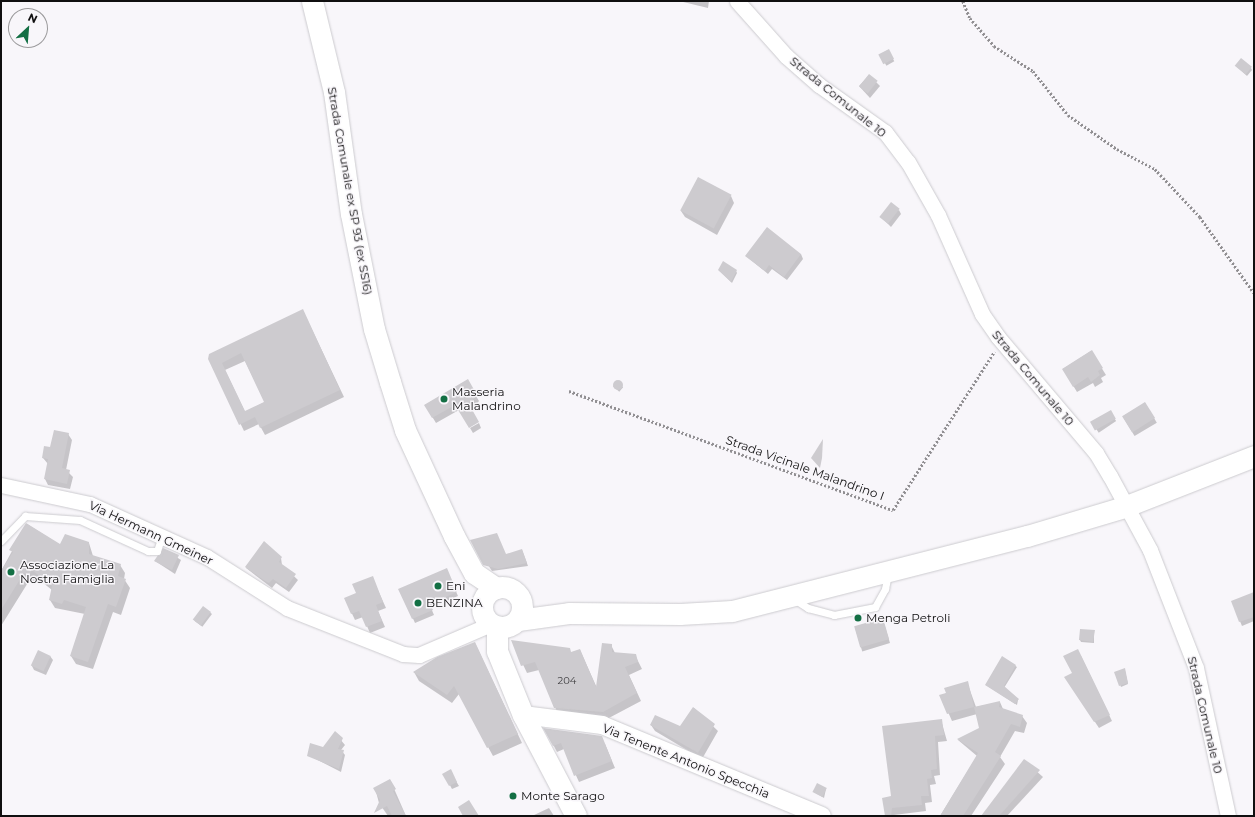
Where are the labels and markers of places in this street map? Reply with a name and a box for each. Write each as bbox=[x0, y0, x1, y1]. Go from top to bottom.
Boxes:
place label: Masseria Malandrino bbox=[452, 385, 521, 413]
marker: Masseria Malandrino bbox=[439, 394, 449, 404]
place label: Associazione La Nostra Famiglia bbox=[20, 558, 115, 586]
marker: Associazione La Nostra Famiglia bbox=[5, 566, 17, 578]
place label: Eni bbox=[446, 579, 465, 593]
marker: Eni bbox=[433, 581, 443, 591]
place label: BENZINA bbox=[426, 596, 483, 610]
marker: BENZINA bbox=[413, 598, 423, 608]
place label: Menga Petroli bbox=[866, 611, 950, 625]
marker: Menga Petroli bbox=[853, 613, 863, 623]
place label: Monte Sarago bbox=[521, 789, 605, 803]
marker: Monte Sarago bbox=[508, 791, 518, 801]

